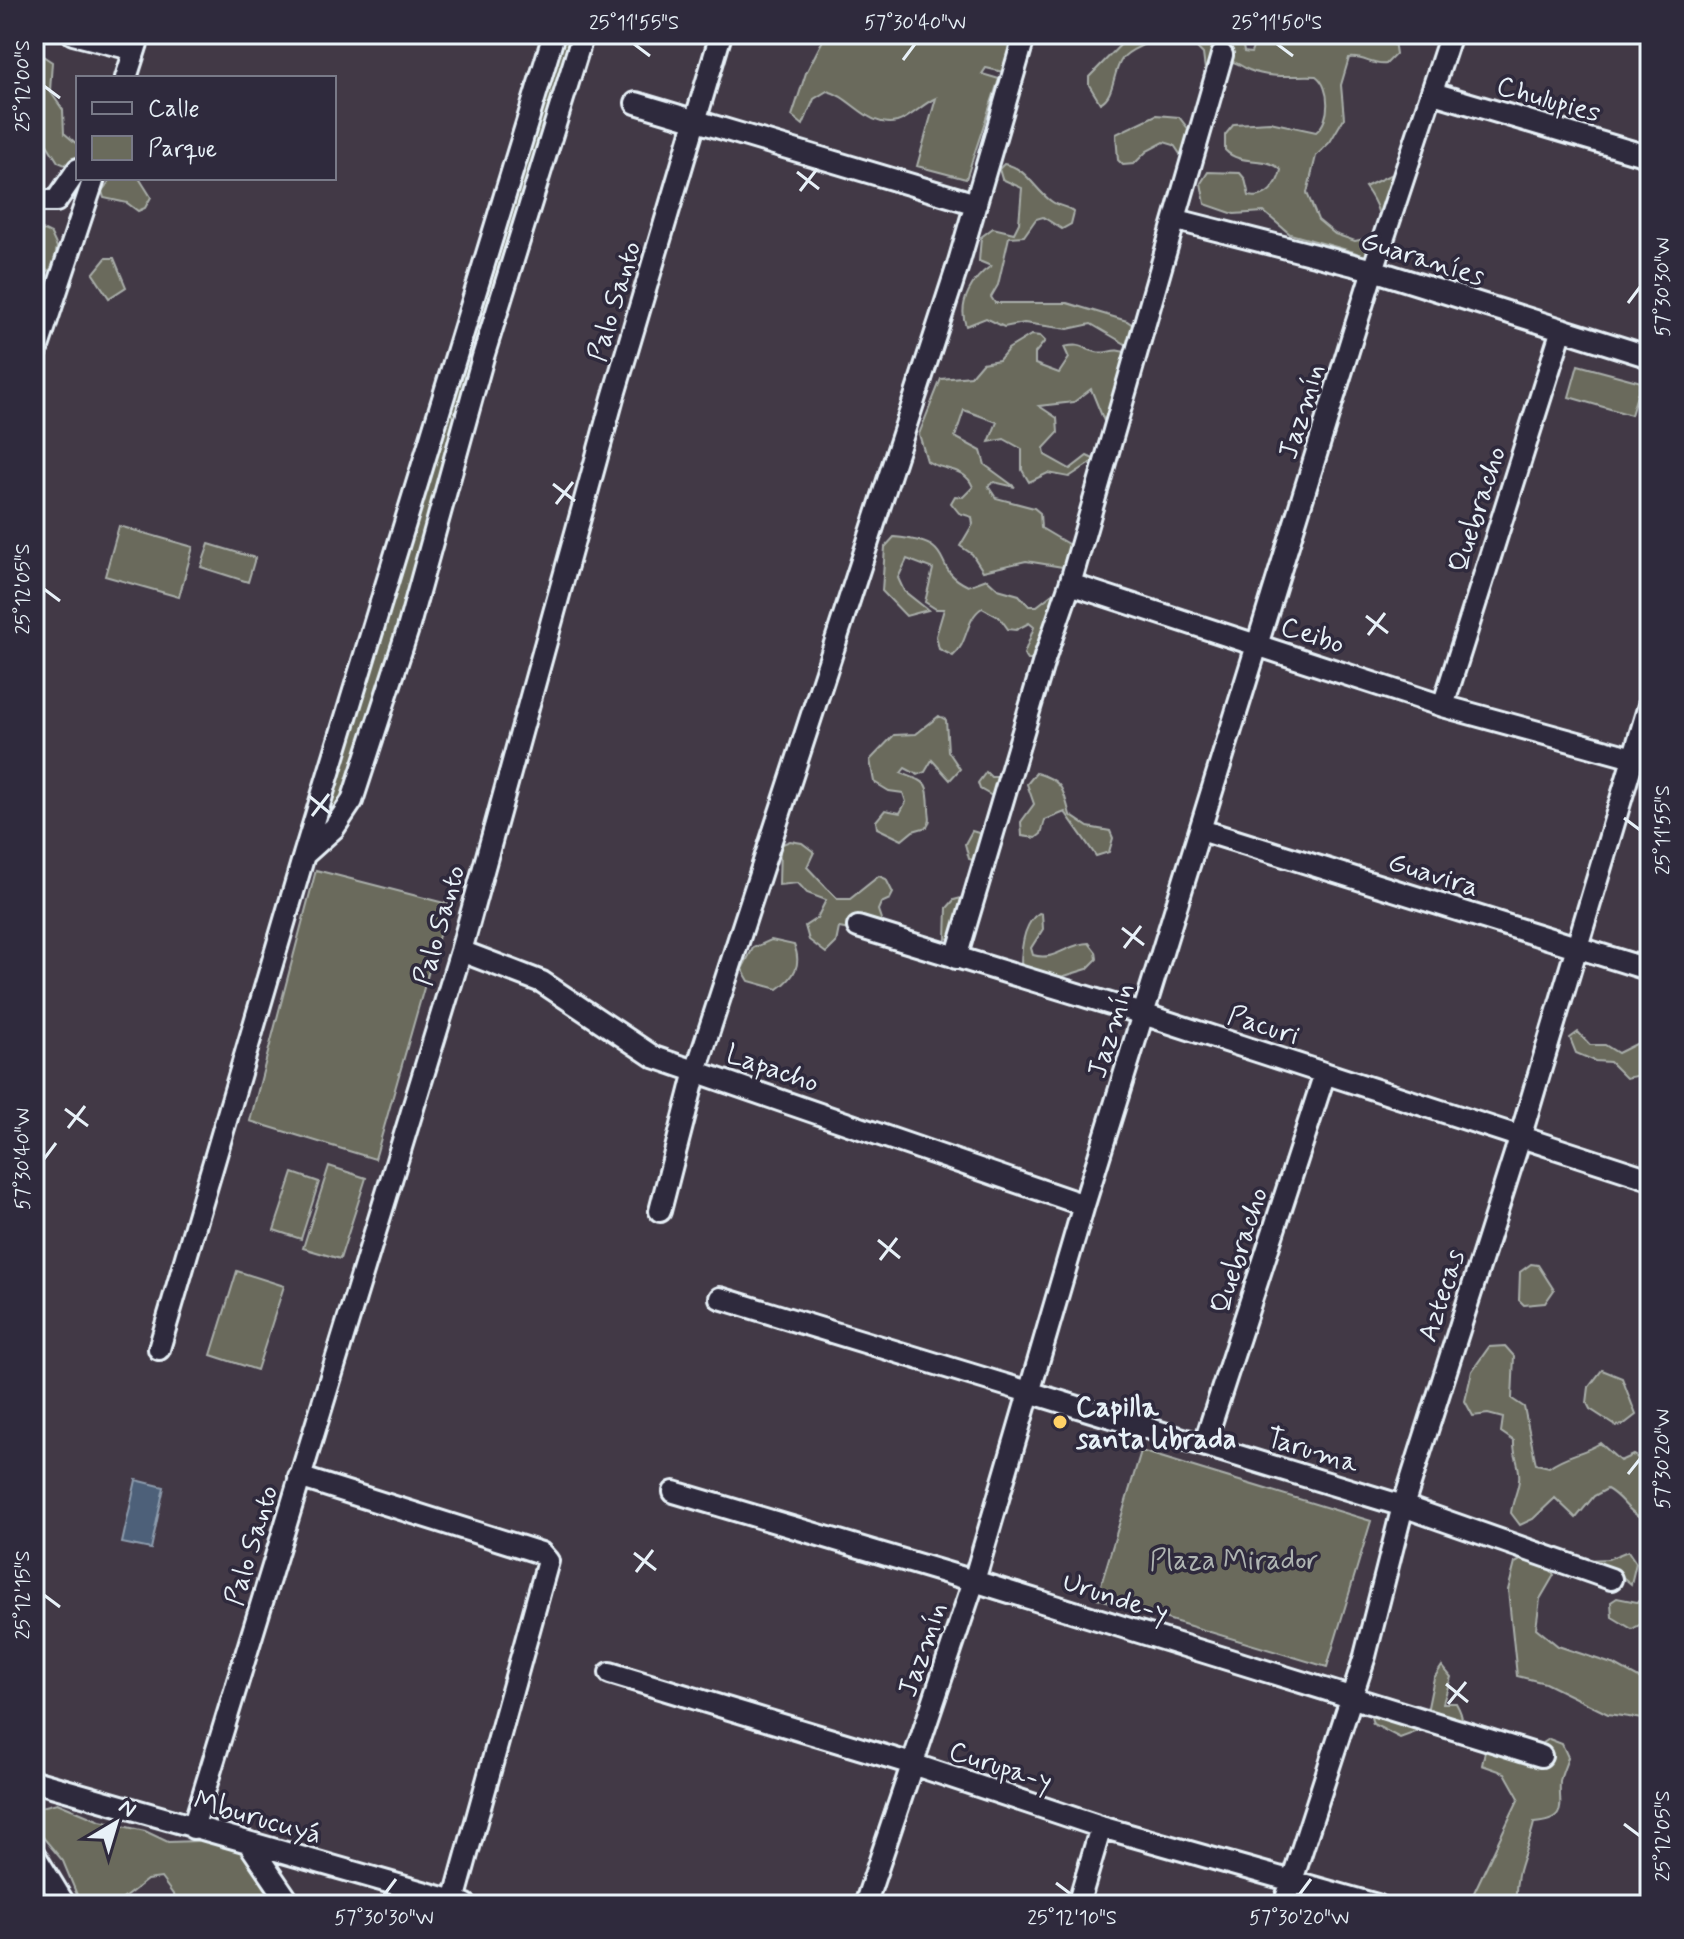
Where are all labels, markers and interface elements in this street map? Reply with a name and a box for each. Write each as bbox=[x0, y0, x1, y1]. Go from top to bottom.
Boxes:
text: 25°11'55"S bbox=[589, 10, 679, 37]
text: 57°30'40"W bbox=[864, 10, 966, 37]
text: 25°11'50"S bbox=[1232, 10, 1322, 37]
text: 25°12'00"S bbox=[10, 40, 37, 132]
street label: Chulupies bbox=[1492, 68, 1605, 133]
legend bbox=[76, 76, 336, 180]
text: Calle bbox=[148, 94, 200, 125]
text: Parque bbox=[148, 134, 217, 165]
street label: Guaraníes bbox=[1356, 223, 1489, 296]
street label: Palo Santo bbox=[580, 237, 651, 366]
text: 57°30'30"W bbox=[1650, 237, 1677, 337]
street label: Jazmín bbox=[1270, 359, 1334, 464]
street label: Quebracho bbox=[1441, 442, 1516, 578]
text: 25°12'05"S bbox=[10, 543, 37, 635]
street label: Ceibo bbox=[1276, 609, 1349, 664]
text: 25°11'55"S bbox=[1650, 785, 1677, 875]
street label: Guavira bbox=[1383, 844, 1483, 907]
street label: Palo Santo bbox=[406, 861, 475, 990]
street label: Jazmín bbox=[1079, 978, 1143, 1083]
street label: Pacuri bbox=[1223, 997, 1304, 1055]
street label: Lapacho bbox=[721, 1036, 824, 1102]
text: 57°30'40"W bbox=[10, 1108, 37, 1210]
street label: Quebracho bbox=[1203, 1183, 1278, 1319]
street label: Aztecas bbox=[1410, 1245, 1475, 1347]
place label: Capilla santa librada bbox=[1075, 1390, 1237, 1459]
text: 57°30'20"W bbox=[1650, 1409, 1677, 1509]
marker: Capilla santa librada bbox=[1051, 1413, 1069, 1431]
street label: Taruma bbox=[1262, 1420, 1363, 1483]
street label: Palo Santo bbox=[217, 1481, 288, 1610]
park label: Plaza Mirador bbox=[1150, 1543, 1318, 1580]
text: 25°12'15"S bbox=[10, 1551, 37, 1639]
street label: Urunde-y bbox=[1058, 1564, 1173, 1633]
street label: Jazmín bbox=[890, 1597, 957, 1702]
street label: Curupa-y bbox=[944, 1733, 1057, 1801]
north arrow bbox=[76, 1783, 156, 1863]
street label: Mburucuyá bbox=[189, 1783, 325, 1854]
text: 25°12'05"S bbox=[1650, 1790, 1677, 1882]
text: N bbox=[113, 1793, 141, 1824]
text: 57°30'30"W bbox=[334, 1905, 434, 1932]
text: 25°12'10"S bbox=[1027, 1905, 1117, 1932]
text: 57°30'20"W bbox=[1249, 1905, 1349, 1932]

